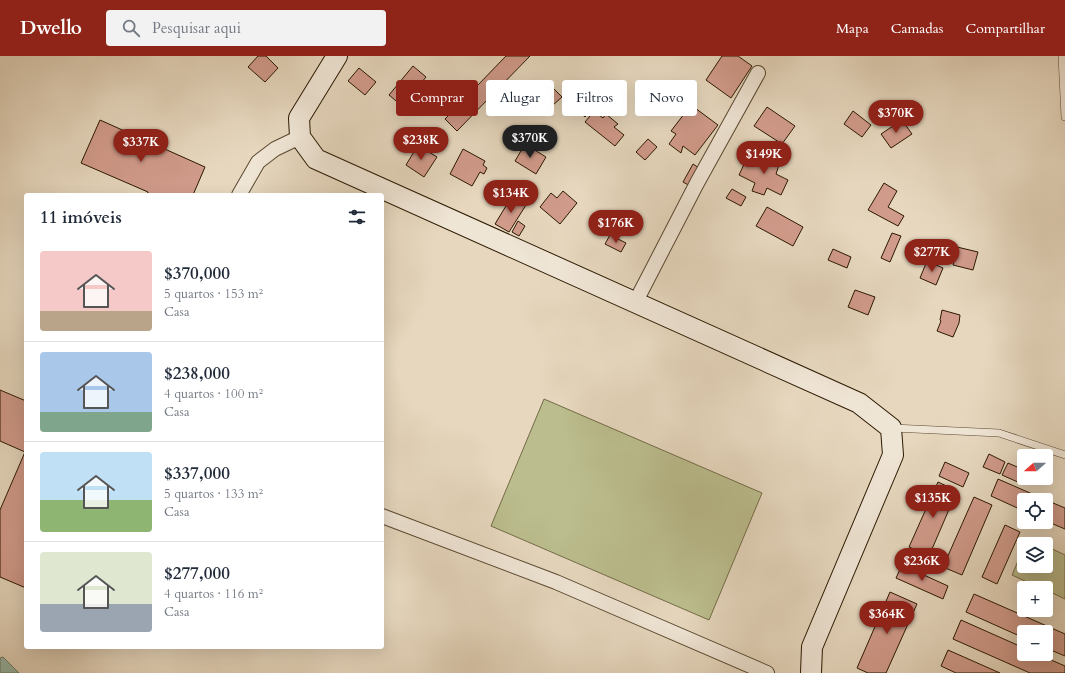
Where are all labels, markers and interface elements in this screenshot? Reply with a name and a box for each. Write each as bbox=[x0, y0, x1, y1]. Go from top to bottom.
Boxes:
search box bbox=[106, 10, 386, 46]
text: Dwello bbox=[20, 15, 82, 41]
icon: search bbox=[120, 17, 142, 39]
text: Pesquisar aqui bbox=[152, 18, 241, 38]
text: Mapa bbox=[836, 19, 869, 38]
text: Camadas bbox=[891, 19, 944, 38]
text: Compartilhar bbox=[966, 19, 1045, 38]
chip: Comprar bbox=[396, 80, 478, 116]
chip: Alugar bbox=[486, 80, 554, 116]
chip: Filtros bbox=[562, 80, 627, 116]
chip: Novo bbox=[635, 80, 697, 116]
pin: $370K bbox=[868, 100, 924, 134]
text: $370K bbox=[877, 104, 915, 122]
pin: $370K bbox=[502, 125, 558, 159]
pin: $238K bbox=[393, 127, 449, 161]
pin: $337K bbox=[113, 129, 169, 163]
text: $370K bbox=[511, 129, 549, 147]
text: $238K bbox=[402, 131, 440, 149]
text: $337K bbox=[122, 133, 160, 151]
pin: $149K bbox=[736, 141, 792, 175]
text: $149K bbox=[745, 145, 783, 163]
pin: $134K bbox=[483, 180, 539, 214]
text: $134K bbox=[492, 184, 530, 202]
text: 11 imóveis bbox=[40, 206, 122, 229]
icon: filters bbox=[346, 206, 368, 228]
pin: $176K bbox=[588, 210, 644, 244]
text: $176K bbox=[597, 214, 635, 232]
pin: $277K bbox=[904, 239, 960, 273]
text: $277K bbox=[913, 243, 951, 261]
text: $370,000 bbox=[164, 262, 230, 285]
icon: home bbox=[72, 267, 120, 315]
text: 5 quartos · 153 m² bbox=[164, 285, 263, 303]
text: Casa bbox=[164, 303, 190, 321]
text: $238,000 bbox=[164, 362, 230, 385]
icon: home bbox=[72, 368, 120, 416]
text: 4 quartos · 100 m² bbox=[164, 385, 263, 403]
text: Casa bbox=[164, 403, 190, 421]
north arrow bbox=[1017, 449, 1053, 485]
map controls bbox=[1017, 449, 1053, 661]
text: $337,000 bbox=[164, 462, 230, 485]
icon: home bbox=[72, 468, 120, 516]
text: 5 quartos · 133 m² bbox=[164, 485, 263, 503]
pin: $135K bbox=[905, 485, 961, 519]
text: $135K bbox=[914, 489, 952, 507]
button: locate bbox=[1017, 493, 1053, 529]
text: Casa bbox=[164, 503, 190, 521]
button: layers bbox=[1017, 537, 1053, 573]
pin: $236K bbox=[894, 548, 950, 582]
text: $236K bbox=[903, 552, 941, 570]
text: $277,000 bbox=[164, 562, 230, 585]
icon: home bbox=[72, 568, 120, 616]
button: + bbox=[1017, 581, 1053, 617]
text: 4 quartos · 116 m² bbox=[164, 585, 263, 603]
pin: $364K bbox=[859, 601, 915, 635]
text: Casa bbox=[164, 603, 190, 621]
text: $364K bbox=[868, 605, 906, 623]
button: − bbox=[1017, 625, 1053, 661]

